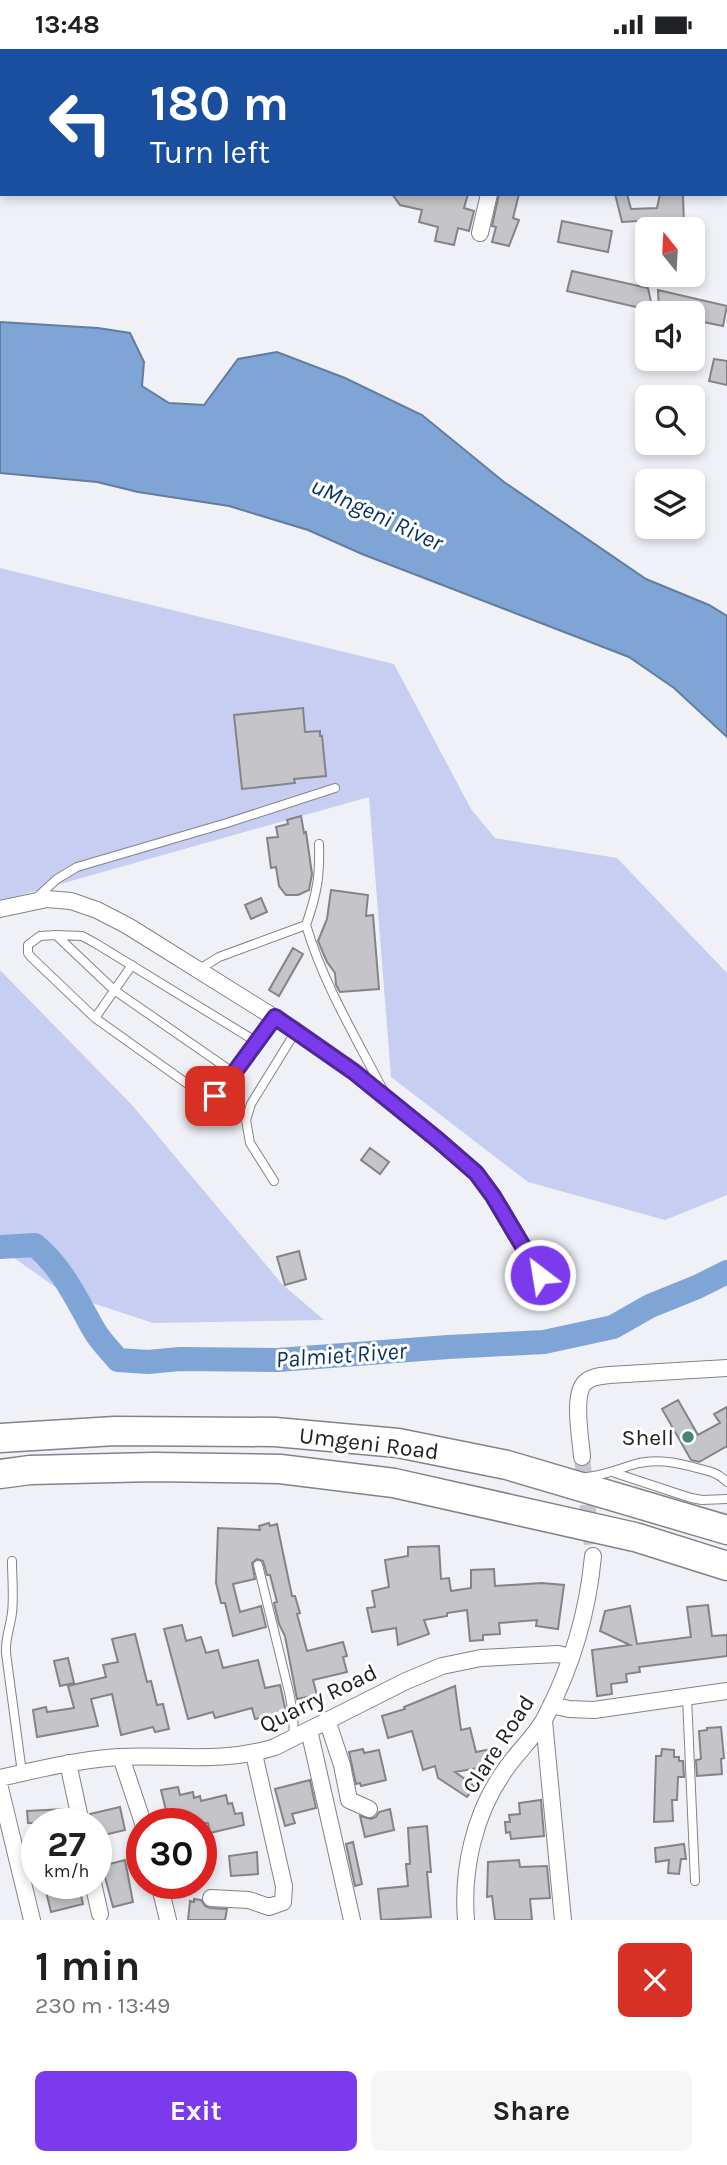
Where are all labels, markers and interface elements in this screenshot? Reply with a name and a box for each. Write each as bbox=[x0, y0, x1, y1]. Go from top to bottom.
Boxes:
text: 13:48 bbox=[35, 9, 100, 40]
text: 180 m bbox=[150, 75, 289, 132]
icon: left bbox=[35, 77, 126, 168]
text: Turn left bbox=[150, 134, 270, 171]
north arrow bbox=[635, 217, 705, 287]
map controls bbox=[635, 217, 705, 539]
button: sound bbox=[635, 301, 705, 371]
button: search bbox=[635, 385, 705, 455]
button: layers bbox=[635, 469, 705, 539]
water label: uMngeni River bbox=[307, 471, 448, 557]
pin bbox=[185, 1066, 245, 1126]
icon: arrive bbox=[196, 1077, 234, 1115]
position arrow bbox=[503, 1238, 577, 1312]
water label: Palmiet River bbox=[275, 1336, 408, 1374]
street label: Umgeni Road bbox=[298, 1422, 440, 1465]
place label: Shell bbox=[622, 1424, 674, 1451]
marker: Shell bbox=[680, 1429, 696, 1445]
street label: Quarry Road bbox=[255, 1658, 381, 1738]
street label: Clare Road bbox=[457, 1690, 540, 1798]
speed limit sign: 30 bbox=[126, 1808, 217, 1899]
text: 27 bbox=[47, 1824, 86, 1865]
text: km/h bbox=[44, 1860, 89, 1882]
text: 1 min bbox=[35, 1941, 140, 1991]
button: close bbox=[618, 1943, 692, 2017]
text: 230 m · 13:49 bbox=[35, 1992, 170, 2019]
button: Exit bbox=[35, 2071, 357, 2151]
button: Share bbox=[371, 2071, 692, 2151]

